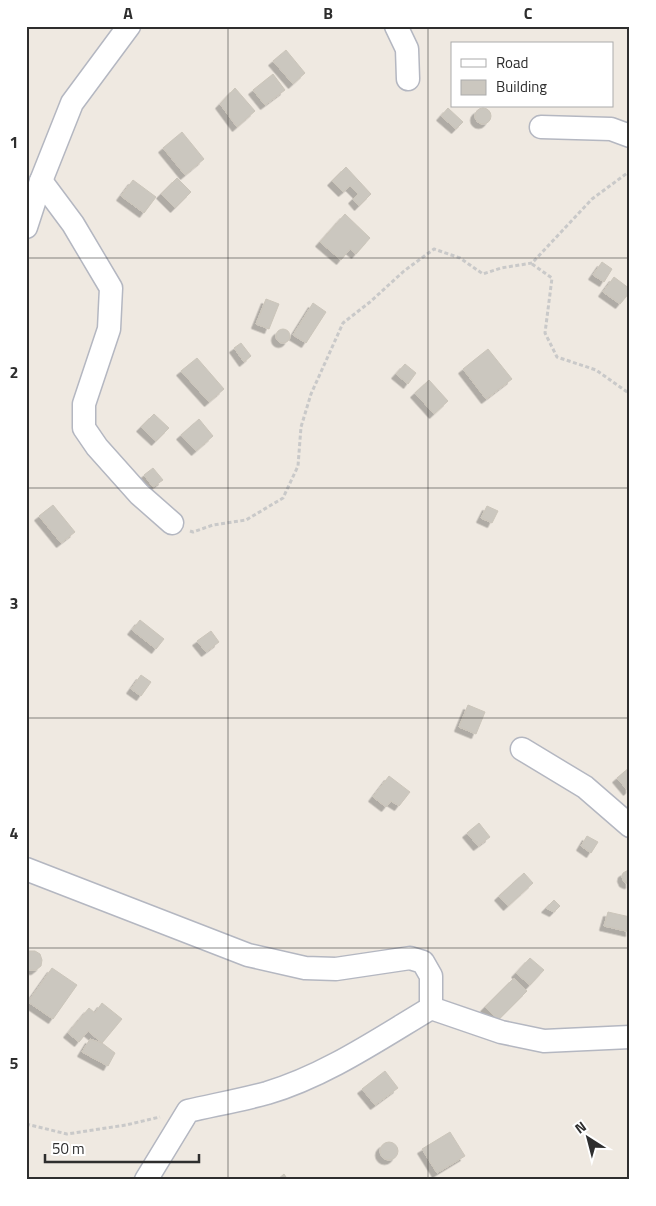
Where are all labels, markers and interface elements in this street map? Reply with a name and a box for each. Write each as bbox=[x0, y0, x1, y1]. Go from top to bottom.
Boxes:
text: A bbox=[123, 1, 133, 25]
text: B bbox=[323, 1, 333, 25]
text: C bbox=[524, 1, 533, 25]
legend bbox=[451, 42, 614, 108]
text: Road bbox=[496, 51, 528, 74]
text: Building bbox=[496, 75, 547, 98]
text: 1 bbox=[10, 130, 18, 154]
text: 2 bbox=[10, 360, 18, 384]
text: 3 bbox=[10, 591, 18, 615]
text: 4 bbox=[10, 821, 19, 845]
text: 5 bbox=[10, 1051, 19, 1075]
north arrow bbox=[564, 1114, 614, 1164]
text: N bbox=[570, 1116, 590, 1138]
scale bar bbox=[45, 1131, 199, 1163]
text: 50 m bbox=[52, 1137, 85, 1160]

